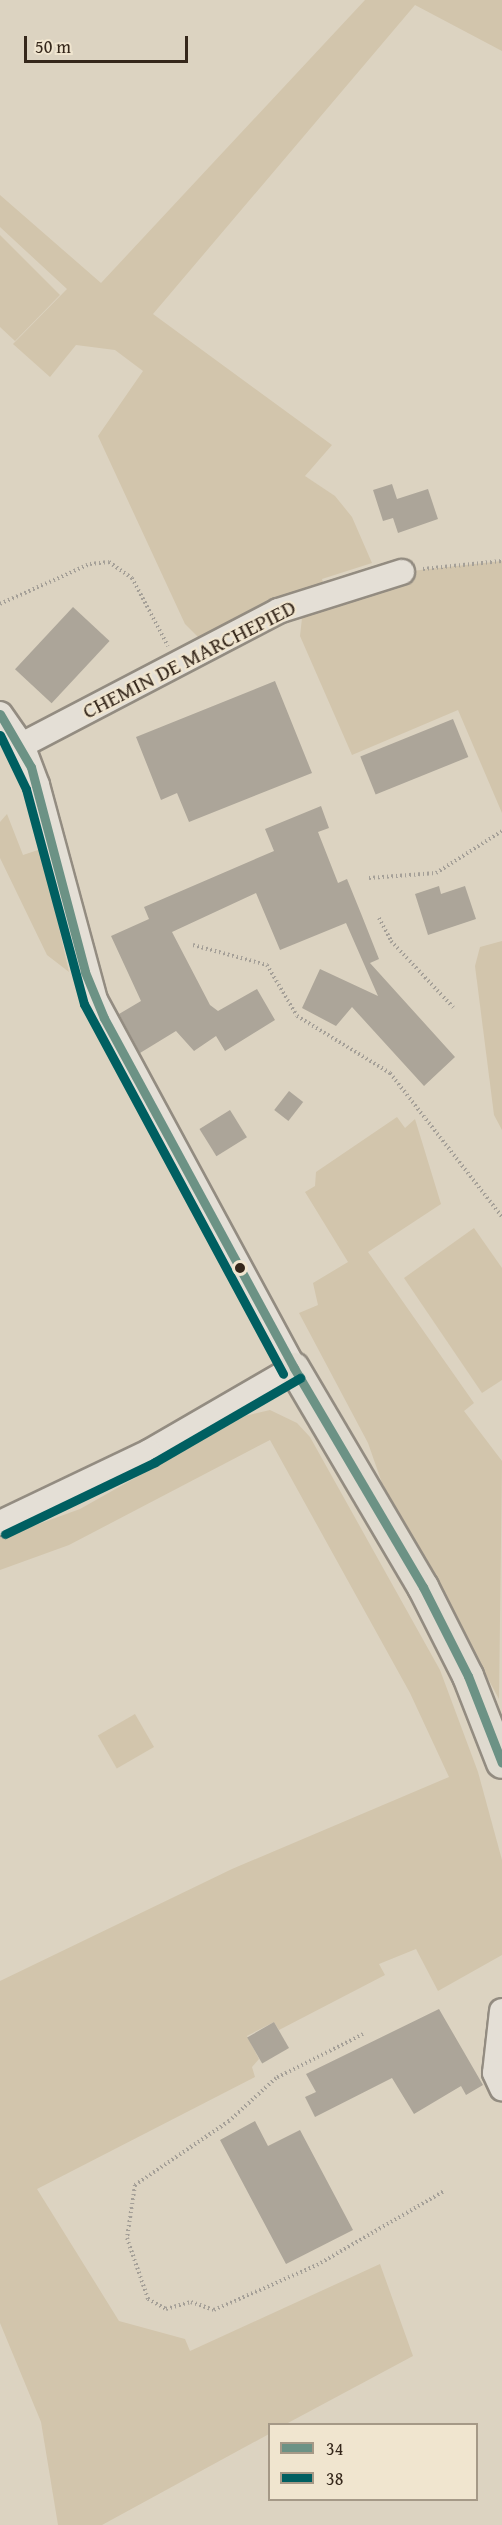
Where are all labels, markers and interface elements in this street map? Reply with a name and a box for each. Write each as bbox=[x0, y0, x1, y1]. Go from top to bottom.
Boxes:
scale bar bbox=[27, 24, 190, 62]
text: 50 m bbox=[35, 33, 71, 60]
street label: CHEMIN DE MARCHEPIED bbox=[78, 594, 300, 724]
unlabelled marker bbox=[234, 1262, 246, 1274]
legend bbox=[268, 2423, 478, 2501]
text: 34 bbox=[326, 2435, 343, 2462]
text: 38 bbox=[326, 2465, 343, 2492]

